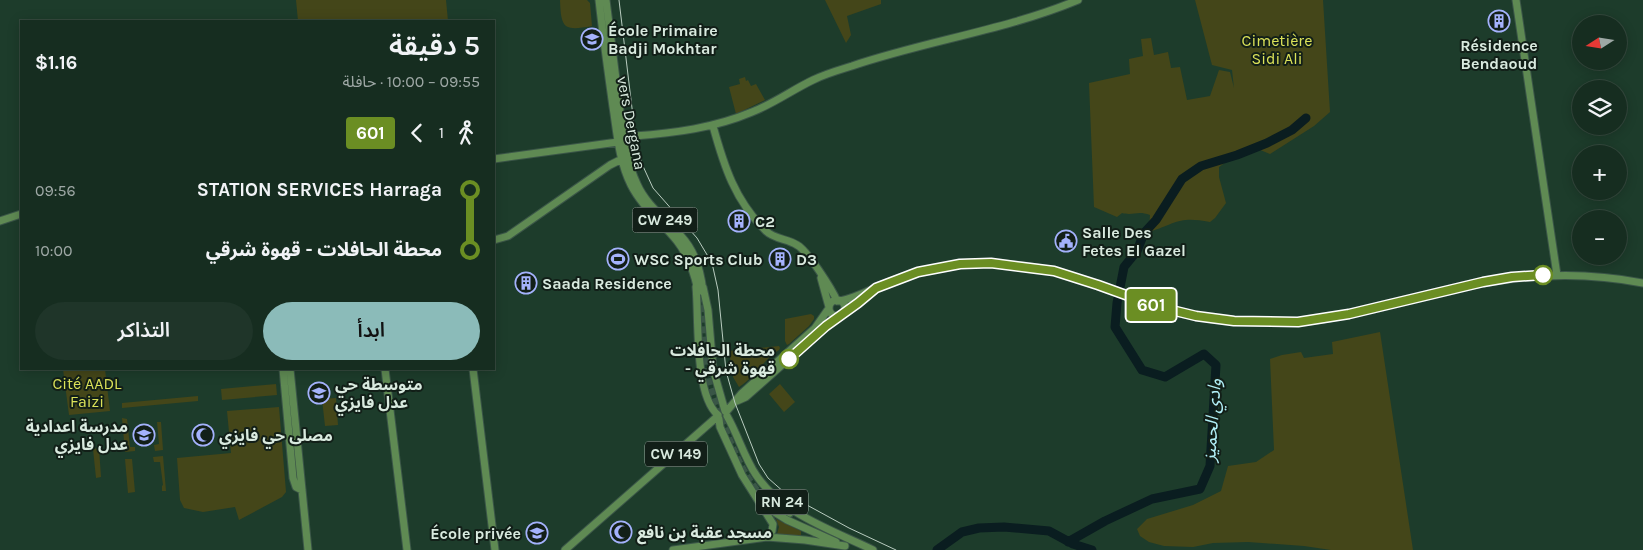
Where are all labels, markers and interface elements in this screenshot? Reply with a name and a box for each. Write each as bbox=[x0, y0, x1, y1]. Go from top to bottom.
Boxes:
building icon: Résidence Bendaoud bbox=[1487, 9, 1511, 33]
north arrow bbox=[1572, 15, 1628, 70]
map controls bbox=[1572, 15, 1627, 265]
place label: École Primaire Badji Mokhtar bbox=[608, 21, 718, 58]
school or university icon: École Primaire Badji Mokhtar bbox=[580, 27, 604, 51]
text: 5 دقيقة bbox=[389, 29, 480, 62]
park label: Cimetière Sidi Ali bbox=[1242, 31, 1312, 68]
place label: Résidence Bendaoud bbox=[1460, 36, 1538, 73]
text: $1.16 bbox=[35, 52, 77, 74]
text: 09:55 – 10:00 · حافلة bbox=[343, 72, 480, 91]
street label: vers Dergana bbox=[613, 75, 650, 171]
button: layers bbox=[1572, 80, 1627, 135]
icon: back bbox=[403, 119, 431, 147]
icon: walk bbox=[452, 119, 480, 147]
text: 601 bbox=[356, 122, 385, 144]
text: 1 bbox=[439, 123, 444, 142]
button: + bbox=[1572, 145, 1627, 200]
text: STATION SERVICES Harraga bbox=[197, 179, 442, 201]
text: 09:56 bbox=[35, 181, 76, 200]
road number: CW 249 bbox=[632, 208, 698, 232]
building icon: C2 bbox=[727, 209, 751, 233]
button: − bbox=[1572, 210, 1627, 265]
place label: C2 bbox=[755, 212, 775, 231]
place label: Salle Des Fetes El Gazel bbox=[1082, 223, 1186, 260]
public building icon: Salle Des Fetes El Gazel bbox=[1054, 229, 1078, 253]
text: محطة الحافلات - قهوة شرقي bbox=[206, 239, 442, 261]
text: 10:00 bbox=[35, 241, 72, 260]
sports icon: WSC Sports Club bbox=[606, 247, 630, 271]
building icon: D3 bbox=[768, 247, 792, 271]
place label: WSC Sports Club bbox=[634, 250, 763, 269]
place label: D3 bbox=[796, 250, 817, 269]
unlabelled marker bbox=[1533, 265, 1553, 285]
building icon: Saada Residence bbox=[514, 271, 538, 295]
place label: Saada Residence bbox=[542, 274, 672, 293]
line badge: 601 bbox=[1122, 289, 1180, 321]
text: 601 bbox=[1137, 294, 1165, 316]
button: التذاكر bbox=[35, 302, 253, 360]
button: ابدأ bbox=[263, 302, 480, 360]
place label: محطة الحافلات - قهوة شرقي bbox=[670, 341, 775, 382]
marker: محطة الحافلات - قهوة شرقي bbox=[779, 349, 799, 369]
park label: Cité AADL Faizi bbox=[52, 374, 122, 411]
place label: متوسطة حي عدل فايزي bbox=[335, 375, 422, 416]
water label: وادي الحميز bbox=[1198, 378, 1229, 464]
school or university icon: متوسطة حي عدل فايزي bbox=[307, 381, 331, 405]
place label: مدرسة اعدادية عدل فايزي bbox=[26, 417, 128, 458]
school or university icon: مدرسة اعدادية عدل فايزي bbox=[132, 423, 156, 447]
mosque icon: مصلى حي فايزي bbox=[191, 423, 215, 447]
place label: مصلى حي فايزي bbox=[219, 426, 333, 449]
road number: CW 149 bbox=[645, 442, 707, 466]
road number: RN 24 bbox=[756, 490, 808, 514]
mosque icon: مسجد عقبة بن نافع bbox=[609, 520, 633, 544]
school or university icon: École privée bbox=[525, 521, 549, 545]
place label: مسجد عقبة بن نافع bbox=[637, 523, 772, 545]
place label: École privée bbox=[430, 524, 521, 543]

